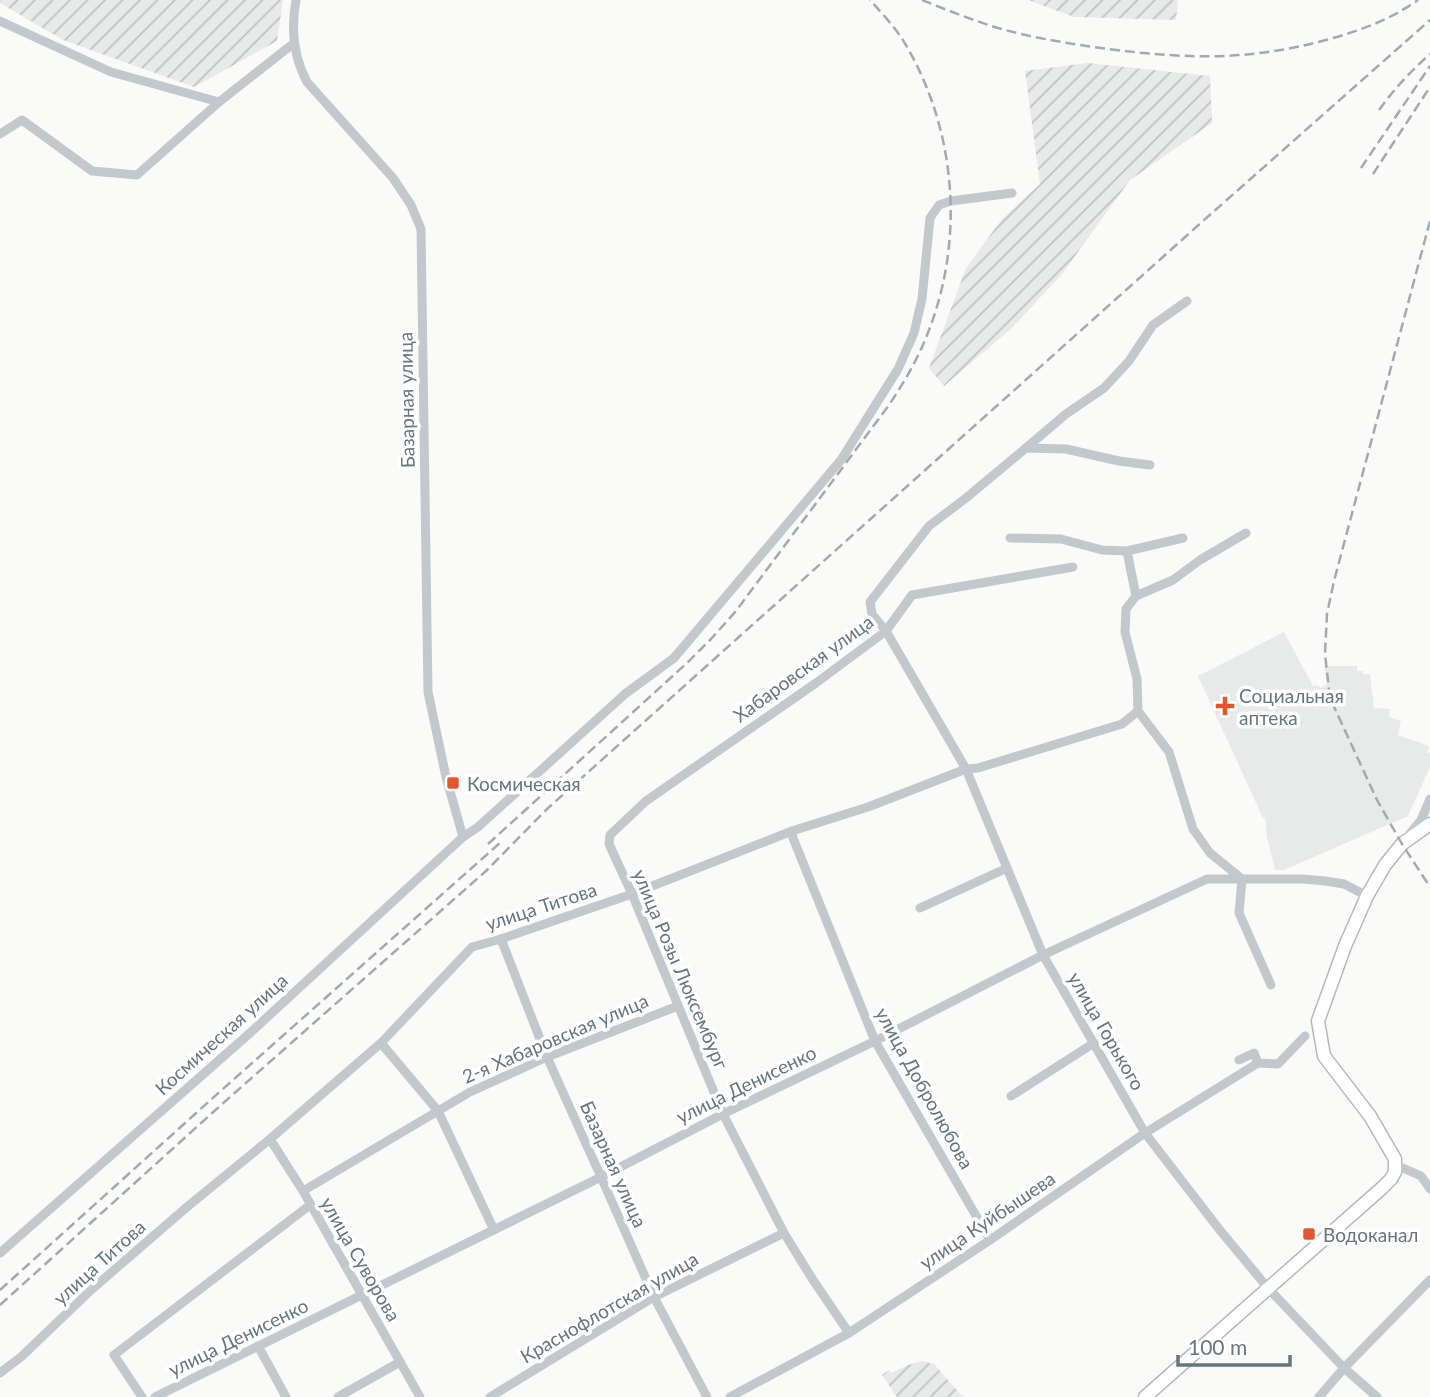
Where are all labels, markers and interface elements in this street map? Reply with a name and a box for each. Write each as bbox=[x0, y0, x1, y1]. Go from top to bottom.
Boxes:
street label: Базарная улица bbox=[393, 332, 419, 468]
street label: Хабаровская улица bbox=[728, 609, 878, 727]
place label: Социальная аптека bbox=[1239, 684, 1344, 729]
marker: Социальная аптека bbox=[1217, 698, 1233, 714]
place label: Космическая bbox=[467, 772, 581, 795]
marker: Космическая bbox=[445, 775, 461, 791]
street label: улица Розы Люксембург bbox=[628, 866, 734, 1072]
street label: улица Титова bbox=[482, 877, 600, 935]
street label: Космическая улица bbox=[150, 968, 292, 1100]
street label: улица Горького bbox=[1064, 968, 1150, 1094]
street label: 2-я Хабаровская улица bbox=[459, 988, 651, 1088]
street label: улица Добролюбова bbox=[871, 1003, 979, 1173]
street label: улица Денисенко bbox=[672, 1040, 820, 1128]
street label: Базарная улица bbox=[576, 1097, 652, 1231]
street label: улица Куйбышева bbox=[915, 1166, 1059, 1274]
street label: улица Суворова bbox=[316, 1193, 406, 1325]
street label: улица Титова bbox=[48, 1215, 150, 1309]
place label: Водоканал bbox=[1323, 1223, 1418, 1246]
marker: Водоканал bbox=[1301, 1226, 1317, 1242]
street label: Краснофлотская улица bbox=[516, 1247, 702, 1367]
street label: улица Денисенко bbox=[164, 1293, 312, 1381]
scale bar bbox=[1178, 1324, 1290, 1368]
text: 100 m bbox=[1188, 1334, 1247, 1359]

